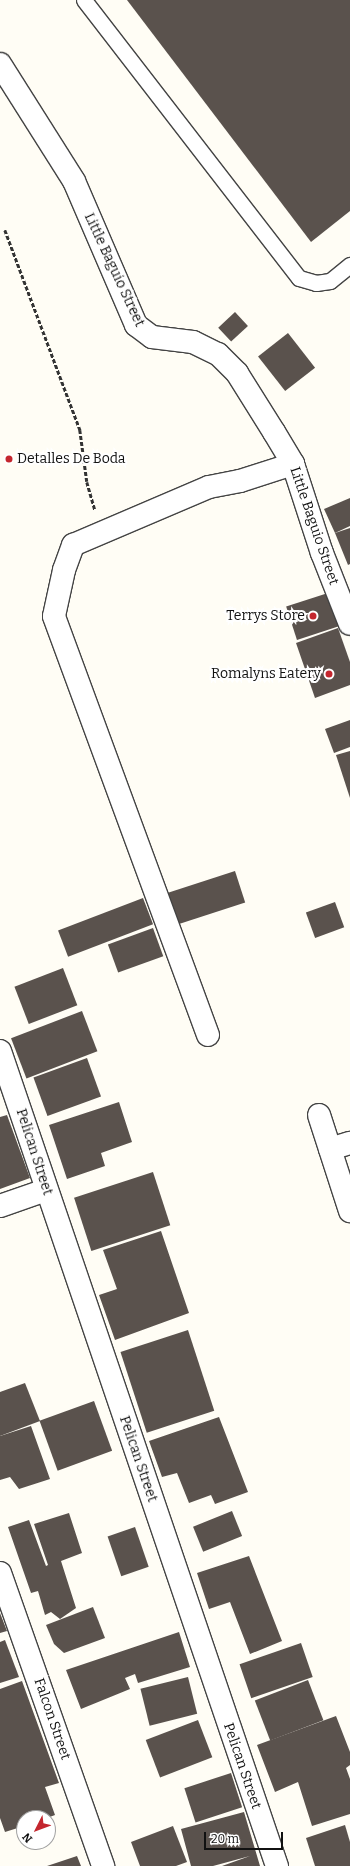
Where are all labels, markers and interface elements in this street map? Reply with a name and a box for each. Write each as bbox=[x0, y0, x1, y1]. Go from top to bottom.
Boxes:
street label: Little Baguio Street bbox=[80, 210, 148, 330]
place label: Detalles De Boda bbox=[17, 451, 126, 467]
marker: Detalles De Boda bbox=[4, 454, 14, 464]
street label: Little Baguio Street bbox=[286, 465, 342, 587]
place label: Terrys Store bbox=[226, 608, 305, 624]
marker: Terrys Store bbox=[308, 611, 318, 621]
place label: Romalyns Eatery bbox=[211, 666, 321, 682]
marker: Romalyns Eatery bbox=[324, 669, 334, 679]
street label: Pelican Street bbox=[12, 1107, 56, 1197]
street label: Pelican Street bbox=[115, 1414, 161, 1504]
street label: Falcon Street bbox=[30, 1676, 74, 1762]
street label: Pelican Street bbox=[219, 1721, 265, 1811]
north arrow bbox=[16, 1810, 56, 1850]
scale bar bbox=[206, 1824, 285, 1850]
text: N bbox=[20, 1830, 35, 1845]
text: 20 m bbox=[211, 1832, 239, 1846]

